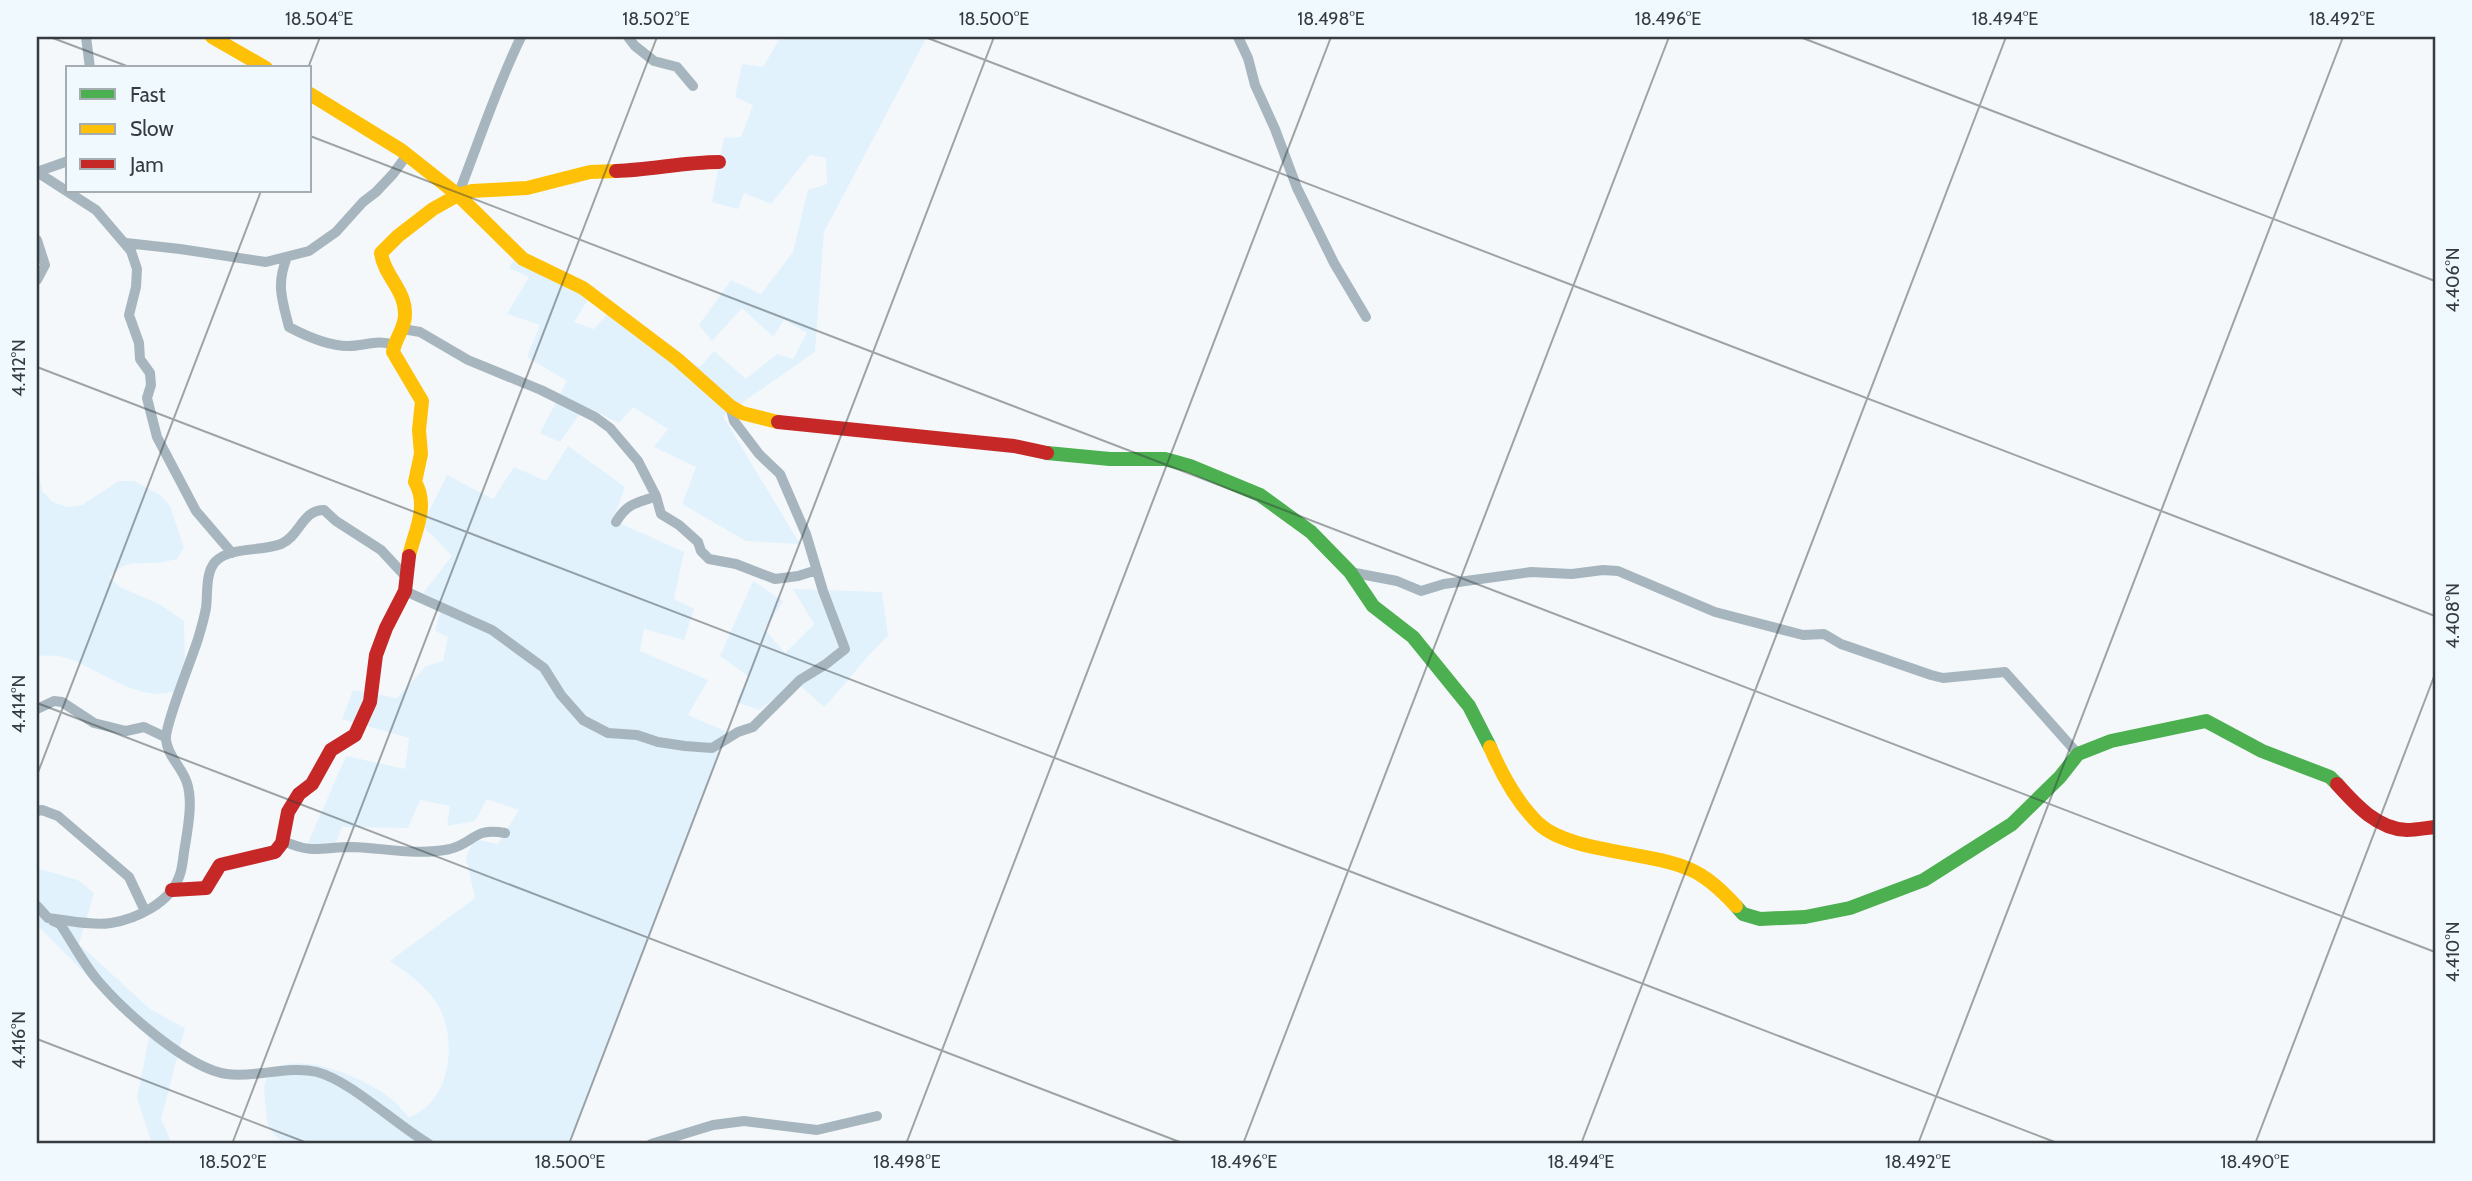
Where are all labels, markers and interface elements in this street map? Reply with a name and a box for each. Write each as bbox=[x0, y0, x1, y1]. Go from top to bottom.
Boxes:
text: 18.504°E bbox=[285, 8, 353, 30]
text: 18.502°E bbox=[622, 8, 690, 30]
text: 18.500°E bbox=[959, 8, 1029, 30]
text: 18.498°E bbox=[1297, 8, 1365, 30]
text: 18.496°E bbox=[1635, 8, 1701, 30]
text: 18.494°E bbox=[1972, 8, 2038, 30]
text: 18.492°E bbox=[2309, 8, 2375, 30]
legend bbox=[66, 66, 312, 192]
text: Fast bbox=[130, 82, 166, 107]
text: Slow bbox=[130, 116, 174, 141]
text: Jam bbox=[129, 152, 164, 177]
text: 4.406°N bbox=[2442, 248, 2464, 312]
text: 4.412°N bbox=[8, 339, 30, 397]
text: 4.408°N bbox=[2442, 583, 2464, 649]
text: 4.414°N bbox=[8, 675, 30, 733]
text: 4.410°N bbox=[2442, 922, 2464, 982]
text: 4.416°N bbox=[8, 1011, 30, 1069]
text: 18.502°E bbox=[199, 1151, 267, 1173]
text: 18.500°E bbox=[535, 1151, 605, 1173]
text: 18.498°E bbox=[873, 1151, 941, 1173]
text: 18.496°E bbox=[1211, 1151, 1277, 1173]
text: 18.494°E bbox=[1548, 1151, 1614, 1173]
text: 18.492°E bbox=[1885, 1151, 1951, 1173]
text: 18.490°E bbox=[2221, 1151, 2289, 1173]

